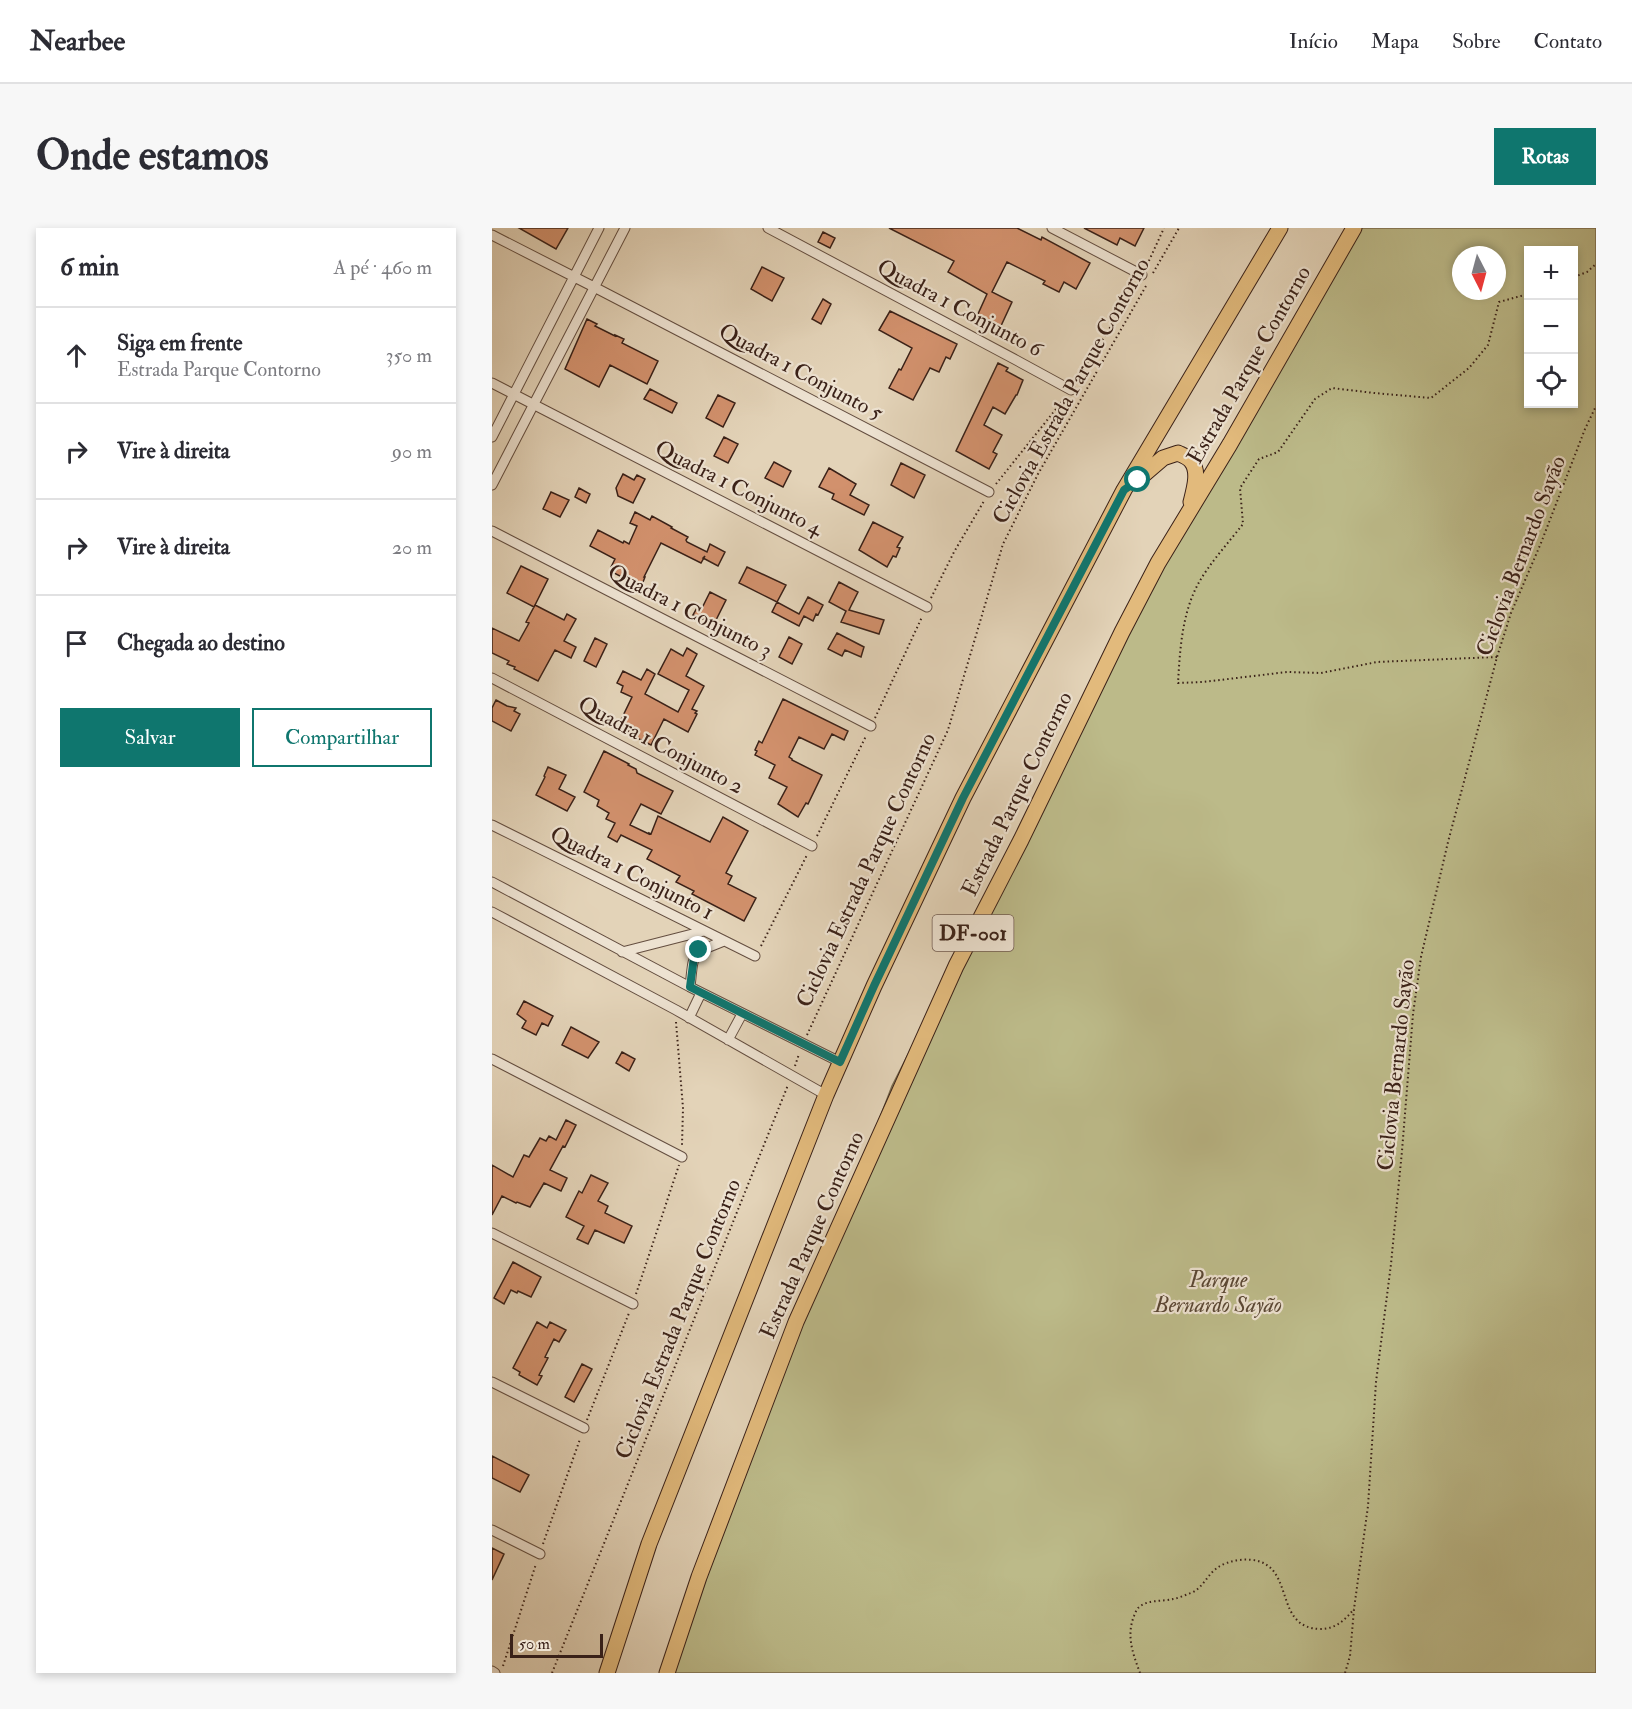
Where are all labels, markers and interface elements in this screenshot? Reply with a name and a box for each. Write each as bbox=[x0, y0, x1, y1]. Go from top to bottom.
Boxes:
text: Nearbee bbox=[30, 24, 125, 59]
text: Início bbox=[1289, 28, 1338, 55]
text: Mapa bbox=[1371, 28, 1419, 55]
text: Sobre bbox=[1452, 28, 1501, 55]
text: Contato bbox=[1534, 28, 1602, 55]
button: Rotas bbox=[1494, 128, 1596, 185]
text: Onde estamos bbox=[36, 130, 269, 182]
north arrow bbox=[1452, 246, 1506, 300]
map controls bbox=[1524, 246, 1578, 408]
button: + bbox=[1524, 246, 1578, 300]
text: 6 min bbox=[60, 251, 119, 283]
street label: Quadra 1 Conjunto 6 bbox=[873, 253, 1049, 364]
street label: Ciclovia Estrada Parque Contorno bbox=[986, 253, 1156, 529]
text: A pé · 460 m bbox=[333, 255, 432, 280]
street label: Estrada Parque Contorno bbox=[1181, 261, 1317, 469]
button: − bbox=[1524, 300, 1578, 354]
street label: Quadra 1 Conjunto 5 bbox=[714, 317, 888, 427]
text: Siga em frente bbox=[117, 329, 242, 357]
icon: ahead bbox=[60, 339, 93, 372]
text: 350 m bbox=[386, 343, 432, 368]
button: locate bbox=[1524, 354, 1578, 408]
text: Estrada Parque Contorno bbox=[117, 357, 321, 382]
street label: Quadra 1 Conjunto 4 bbox=[651, 434, 828, 543]
icon: right bbox=[60, 435, 93, 468]
text: Vire à direita bbox=[117, 437, 230, 465]
text: 90 m bbox=[392, 439, 432, 464]
street label: Ciclovia Bernardo Sayão bbox=[1470, 452, 1572, 660]
route start bbox=[1124, 466, 1150, 492]
icon: right bbox=[60, 531, 93, 564]
text: Vire à direita bbox=[117, 533, 230, 561]
text: 20 m bbox=[392, 535, 432, 560]
street label: Quadra 1 Conjunto 3 bbox=[603, 558, 777, 664]
icon: arrive bbox=[60, 627, 93, 660]
text: Chegada ao destino bbox=[117, 629, 285, 657]
street label: Estrada Parque Contorno bbox=[955, 687, 1079, 901]
street label: Quadra 1 Conjunto 2 bbox=[574, 690, 748, 800]
button: Salvar bbox=[60, 708, 240, 767]
button: Compartilhar bbox=[252, 708, 432, 767]
street label: Ciclovia Estrada Parque Contorno bbox=[790, 728, 942, 1012]
street label: Quadra 1 Conjunto 1 bbox=[545, 820, 719, 926]
road number: DF-001 bbox=[932, 915, 1014, 951]
route end bbox=[685, 936, 711, 962]
street label: Ciclovia Bernardo Sayão bbox=[1371, 958, 1421, 1172]
street label: Estrada Parque Contorno bbox=[754, 1127, 870, 1343]
street label: Ciclovia Estrada Parque Contorno bbox=[609, 1175, 747, 1463]
park label: Parque Bernardo Sayão bbox=[1153, 1266, 1282, 1319]
scale bar bbox=[510, 1631, 603, 1658]
text: 50 m bbox=[519, 1634, 550, 1654]

